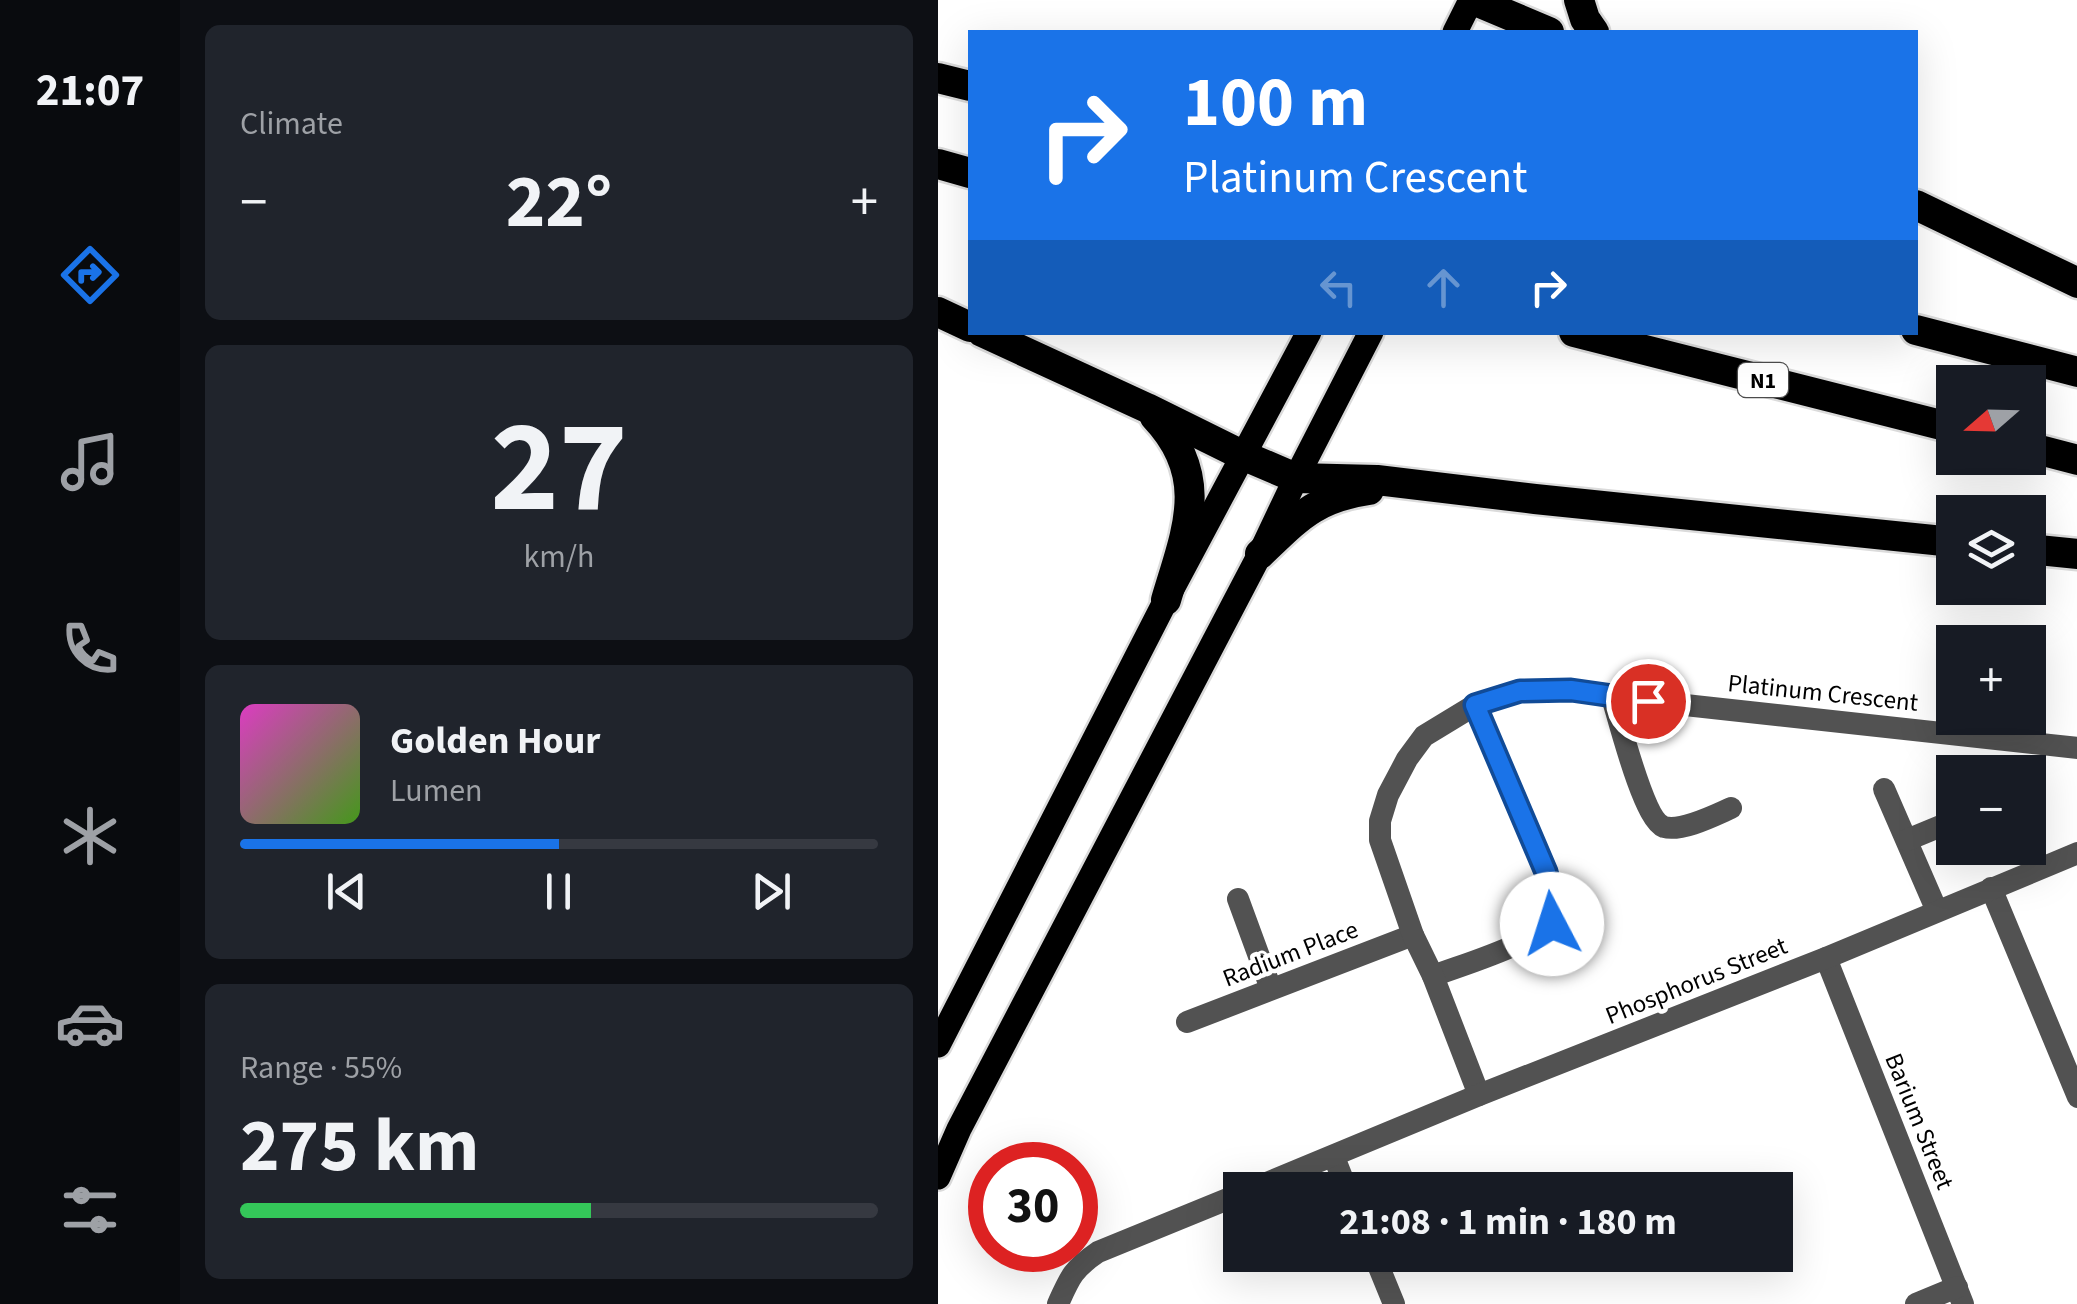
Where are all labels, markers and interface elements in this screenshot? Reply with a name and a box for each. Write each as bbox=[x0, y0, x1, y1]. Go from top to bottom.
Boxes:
text: 100 m bbox=[1183, 53, 1368, 153]
text: 21:07 bbox=[36, 59, 144, 123]
icon: right bbox=[1018, 70, 1148, 200]
text: Climate bbox=[240, 101, 343, 147]
text: Platinum Crescent bbox=[1183, 146, 1527, 210]
text: 22° bbox=[506, 149, 612, 256]
text: − bbox=[240, 164, 267, 242]
text: + bbox=[851, 164, 878, 242]
icon: directions bbox=[55, 240, 125, 310]
icon: left bbox=[1311, 260, 1366, 315]
icon: ahead bbox=[1416, 260, 1471, 315]
icon: right bbox=[1521, 260, 1576, 315]
road number: N1 bbox=[1738, 363, 1788, 397]
north arrow bbox=[1936, 365, 2046, 475]
map controls bbox=[1936, 365, 2046, 865]
text: 27 bbox=[490, 376, 628, 561]
icon: music bbox=[55, 427, 125, 497]
button: layers bbox=[1936, 495, 2046, 605]
text: km/h bbox=[524, 534, 594, 580]
icon: phone bbox=[55, 614, 125, 684]
button: + bbox=[1936, 625, 2046, 735]
pin bbox=[1606, 659, 1691, 744]
street label: Platinum Crescent bbox=[1726, 665, 1920, 721]
icon: arrive bbox=[1621, 674, 1676, 729]
text: Golden Hour bbox=[390, 714, 600, 768]
button: − bbox=[1936, 755, 2046, 865]
text: Lumen bbox=[390, 768, 483, 814]
icon: climate bbox=[55, 801, 125, 871]
icon: previous bbox=[319, 864, 374, 919]
icon: pause bbox=[531, 864, 586, 919]
icon: next bbox=[744, 864, 799, 919]
position arrow bbox=[1500, 872, 1604, 976]
street label: Radium Place bbox=[1217, 912, 1363, 996]
street label: Phosphorus Street bbox=[1600, 928, 1793, 1034]
icon: car bbox=[55, 988, 125, 1058]
text: Range · 55% bbox=[240, 1045, 402, 1091]
street label: Barium Street bbox=[1875, 1048, 1963, 1195]
text: 275 km bbox=[240, 1093, 479, 1200]
speed limit sign: 30 bbox=[968, 1142, 1098, 1272]
icon: filters bbox=[55, 1175, 125, 1245]
text: 21:08 · 1 min · 180 m bbox=[1339, 1195, 1677, 1249]

